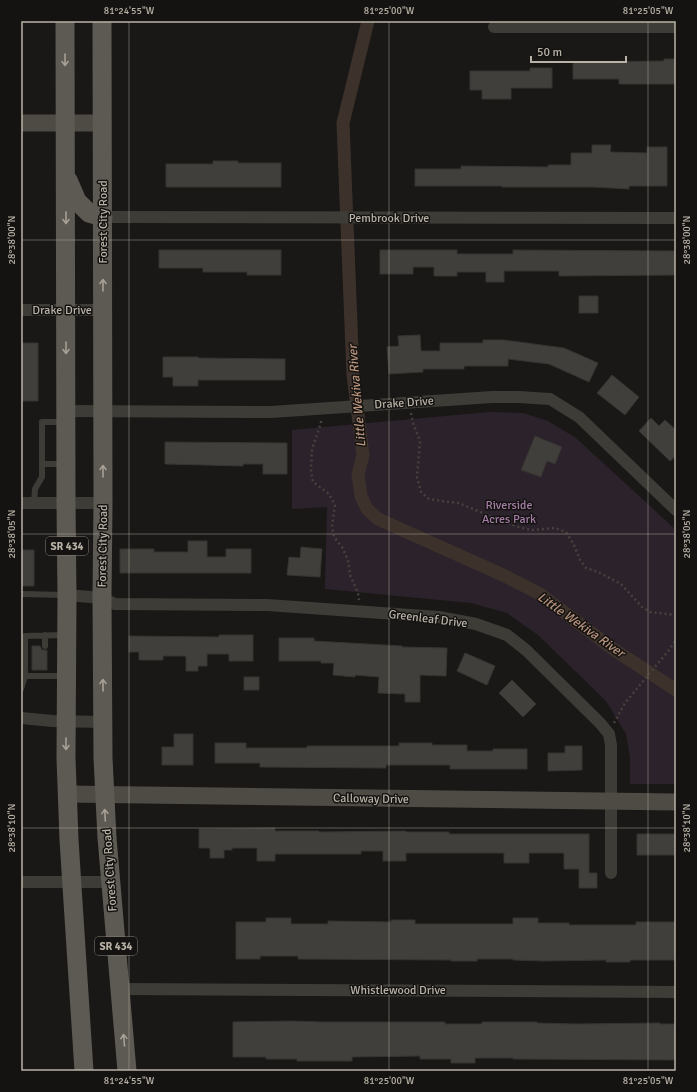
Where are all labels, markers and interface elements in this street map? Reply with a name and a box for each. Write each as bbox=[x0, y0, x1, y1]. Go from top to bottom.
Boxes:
text: 81°24'55"W bbox=[104, 5, 155, 17]
text: 81°25'00"W bbox=[364, 5, 415, 17]
text: 81°25'05"W bbox=[623, 5, 674, 17]
scale bar bbox=[531, 38, 626, 64]
text: 50 m bbox=[537, 45, 562, 60]
one-way arrow bbox=[61, 53, 69, 66]
street label: Forest City Road bbox=[96, 180, 111, 264]
one-way arrow bbox=[62, 211, 70, 224]
street label: Pembrook Drive bbox=[349, 211, 429, 226]
text: 28°38'00"N bbox=[6, 216, 18, 264]
text: 28°38'00"N bbox=[681, 216, 693, 264]
one-way arrow bbox=[99, 279, 107, 292]
street label: Drake Drive bbox=[32, 303, 92, 318]
one-way arrow bbox=[62, 341, 70, 354]
water label: Little Wekiva River bbox=[344, 342, 369, 448]
street label: Drake Drive bbox=[374, 393, 434, 413]
one-way arrow bbox=[99, 465, 107, 478]
park label: Riverside Acres Park bbox=[482, 498, 536, 527]
street label: Forest City Road bbox=[95, 504, 111, 588]
text: 28°38'05"N bbox=[6, 510, 18, 558]
text: 28°38'05"N bbox=[681, 510, 693, 558]
road number: SR 434 bbox=[46, 537, 88, 555]
water label: Little Wekiva River bbox=[534, 589, 629, 662]
street label: Greenleaf Drive bbox=[388, 607, 468, 631]
one-way arrow bbox=[99, 679, 107, 692]
one-way arrow bbox=[62, 737, 70, 750]
street label: Calloway Drive bbox=[333, 791, 409, 807]
text: 28°38'10"N bbox=[6, 804, 18, 852]
text: 28°38'10"N bbox=[681, 804, 693, 852]
one-way arrow bbox=[102, 809, 109, 822]
street label: Forest City Road bbox=[100, 828, 120, 912]
road number: SR 434 bbox=[95, 937, 137, 955]
street label: Whistlewood Drive bbox=[350, 983, 446, 998]
one-way arrow bbox=[121, 1034, 128, 1047]
text: 81°24'55"W bbox=[104, 1075, 155, 1087]
text: 81°25'00"W bbox=[364, 1075, 415, 1087]
text: 81°25'05"W bbox=[623, 1075, 674, 1087]

